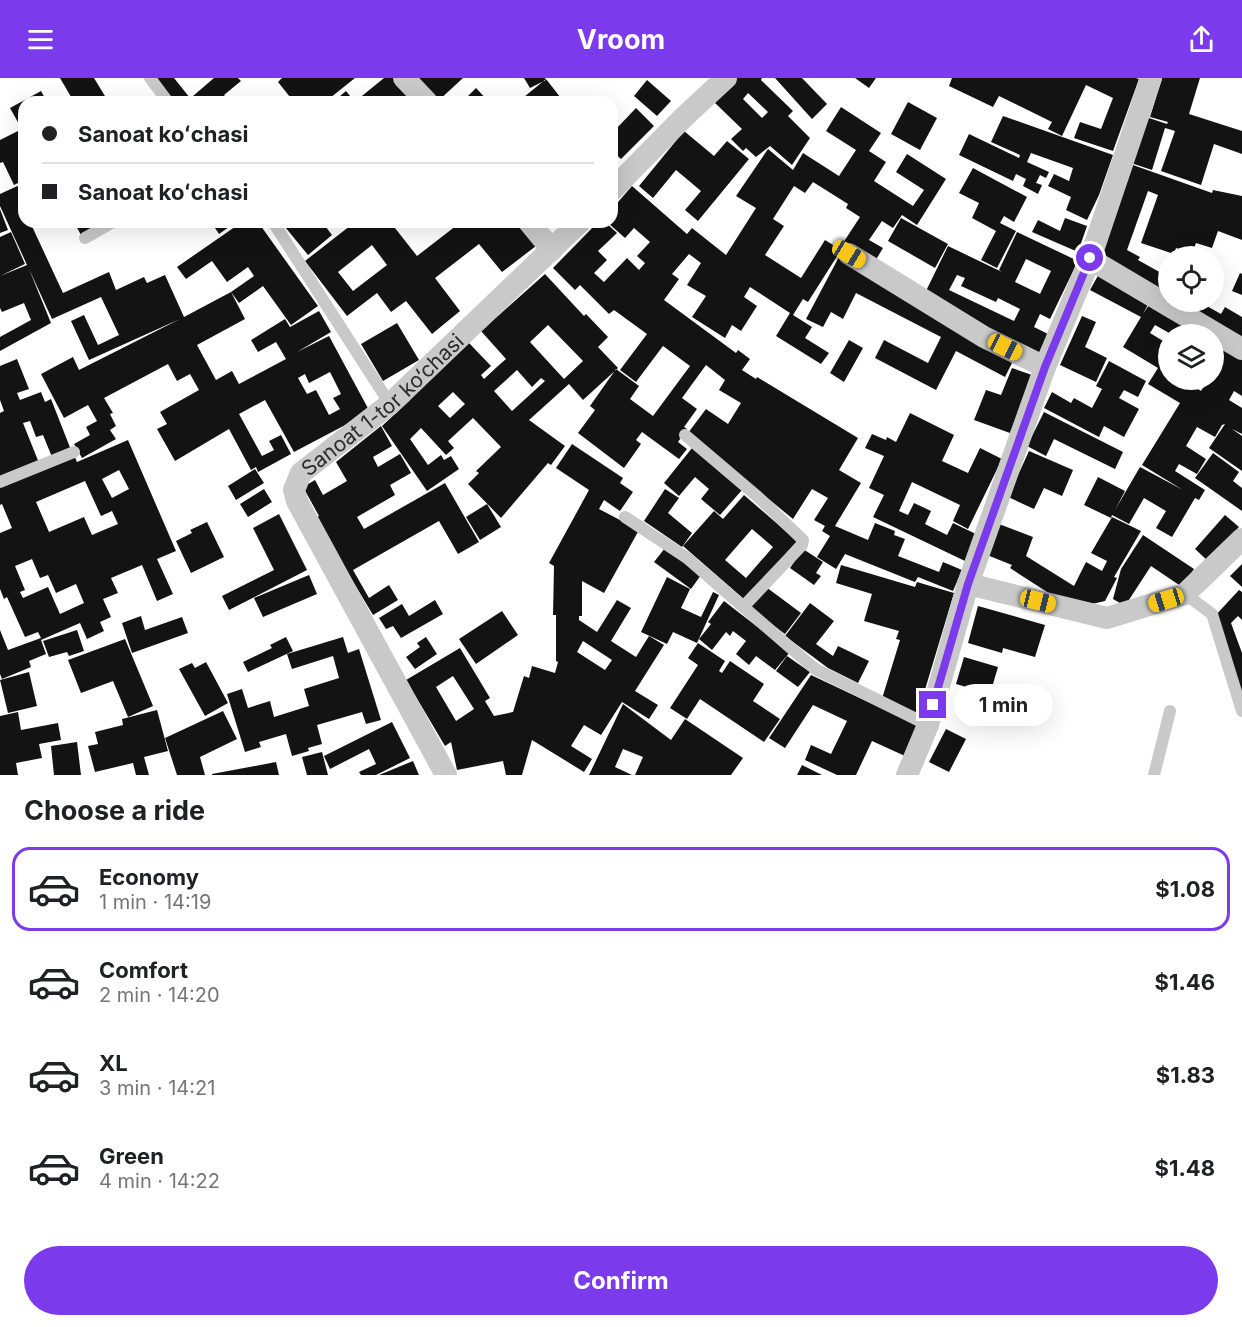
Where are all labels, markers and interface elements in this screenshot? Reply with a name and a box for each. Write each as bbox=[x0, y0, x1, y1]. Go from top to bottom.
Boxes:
icon: menu bbox=[24, 23, 57, 56]
text: Vroom bbox=[577, 23, 665, 56]
icon: share bbox=[1185, 23, 1218, 56]
text: Sanoat koʻchasi bbox=[78, 121, 249, 147]
text: Sanoat koʻchasi bbox=[78, 179, 249, 205]
car bbox=[829, 237, 869, 271]
route start bbox=[1076, 244, 1103, 271]
map controls bbox=[1158, 246, 1224, 390]
button: locate bbox=[1158, 246, 1224, 312]
button: layers bbox=[1158, 324, 1224, 390]
street label: Sanoat 1-tor ko‘chasi bbox=[296, 328, 468, 481]
car bbox=[985, 331, 1025, 363]
car bbox=[1146, 586, 1186, 614]
car bbox=[1018, 588, 1058, 614]
callout: 1 min bbox=[954, 684, 1053, 726]
route end bbox=[919, 691, 946, 718]
text: 1 min bbox=[979, 693, 1028, 717]
text: Choose a ride bbox=[24, 794, 205, 827]
icon: car bbox=[27, 862, 81, 916]
text: Economy bbox=[99, 864, 199, 890]
text: $1.08 bbox=[1155, 876, 1215, 902]
text: 1 min · 14:19 bbox=[99, 890, 211, 914]
icon: car bbox=[27, 955, 81, 1009]
text: Comfort bbox=[99, 957, 188, 983]
text: $1.46 bbox=[1155, 969, 1215, 995]
text: 2 min · 14:20 bbox=[99, 983, 220, 1007]
icon: car bbox=[27, 1048, 81, 1102]
text: XL bbox=[99, 1050, 128, 1076]
text: $1.83 bbox=[1156, 1062, 1215, 1088]
text: 3 min · 14:21 bbox=[99, 1076, 215, 1100]
icon: car bbox=[27, 1141, 81, 1195]
text: Green bbox=[99, 1143, 164, 1169]
text: $1.48 bbox=[1155, 1155, 1215, 1181]
text: 4 min · 14:22 bbox=[99, 1169, 220, 1193]
button: Confirm bbox=[24, 1246, 1218, 1315]

